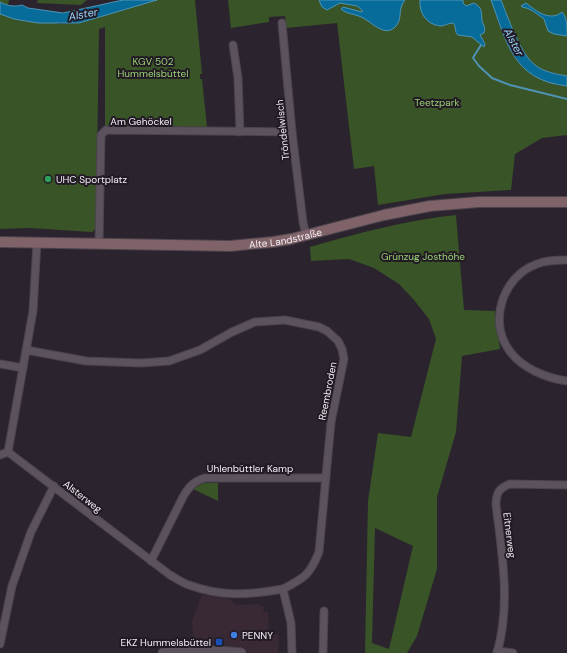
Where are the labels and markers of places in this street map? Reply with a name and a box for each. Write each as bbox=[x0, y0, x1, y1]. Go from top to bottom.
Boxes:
place label: UHC Sportplatz bbox=[56, 173, 128, 186]
marker: UHC Sportplatz bbox=[43, 174, 53, 184]
place label: PENNY bbox=[242, 629, 273, 642]
marker: PENNY bbox=[229, 630, 239, 640]
place label: EKZ Hummelsbüttel bbox=[121, 636, 211, 649]
marker: EKZ Hummelsbüttel bbox=[214, 637, 224, 647]

